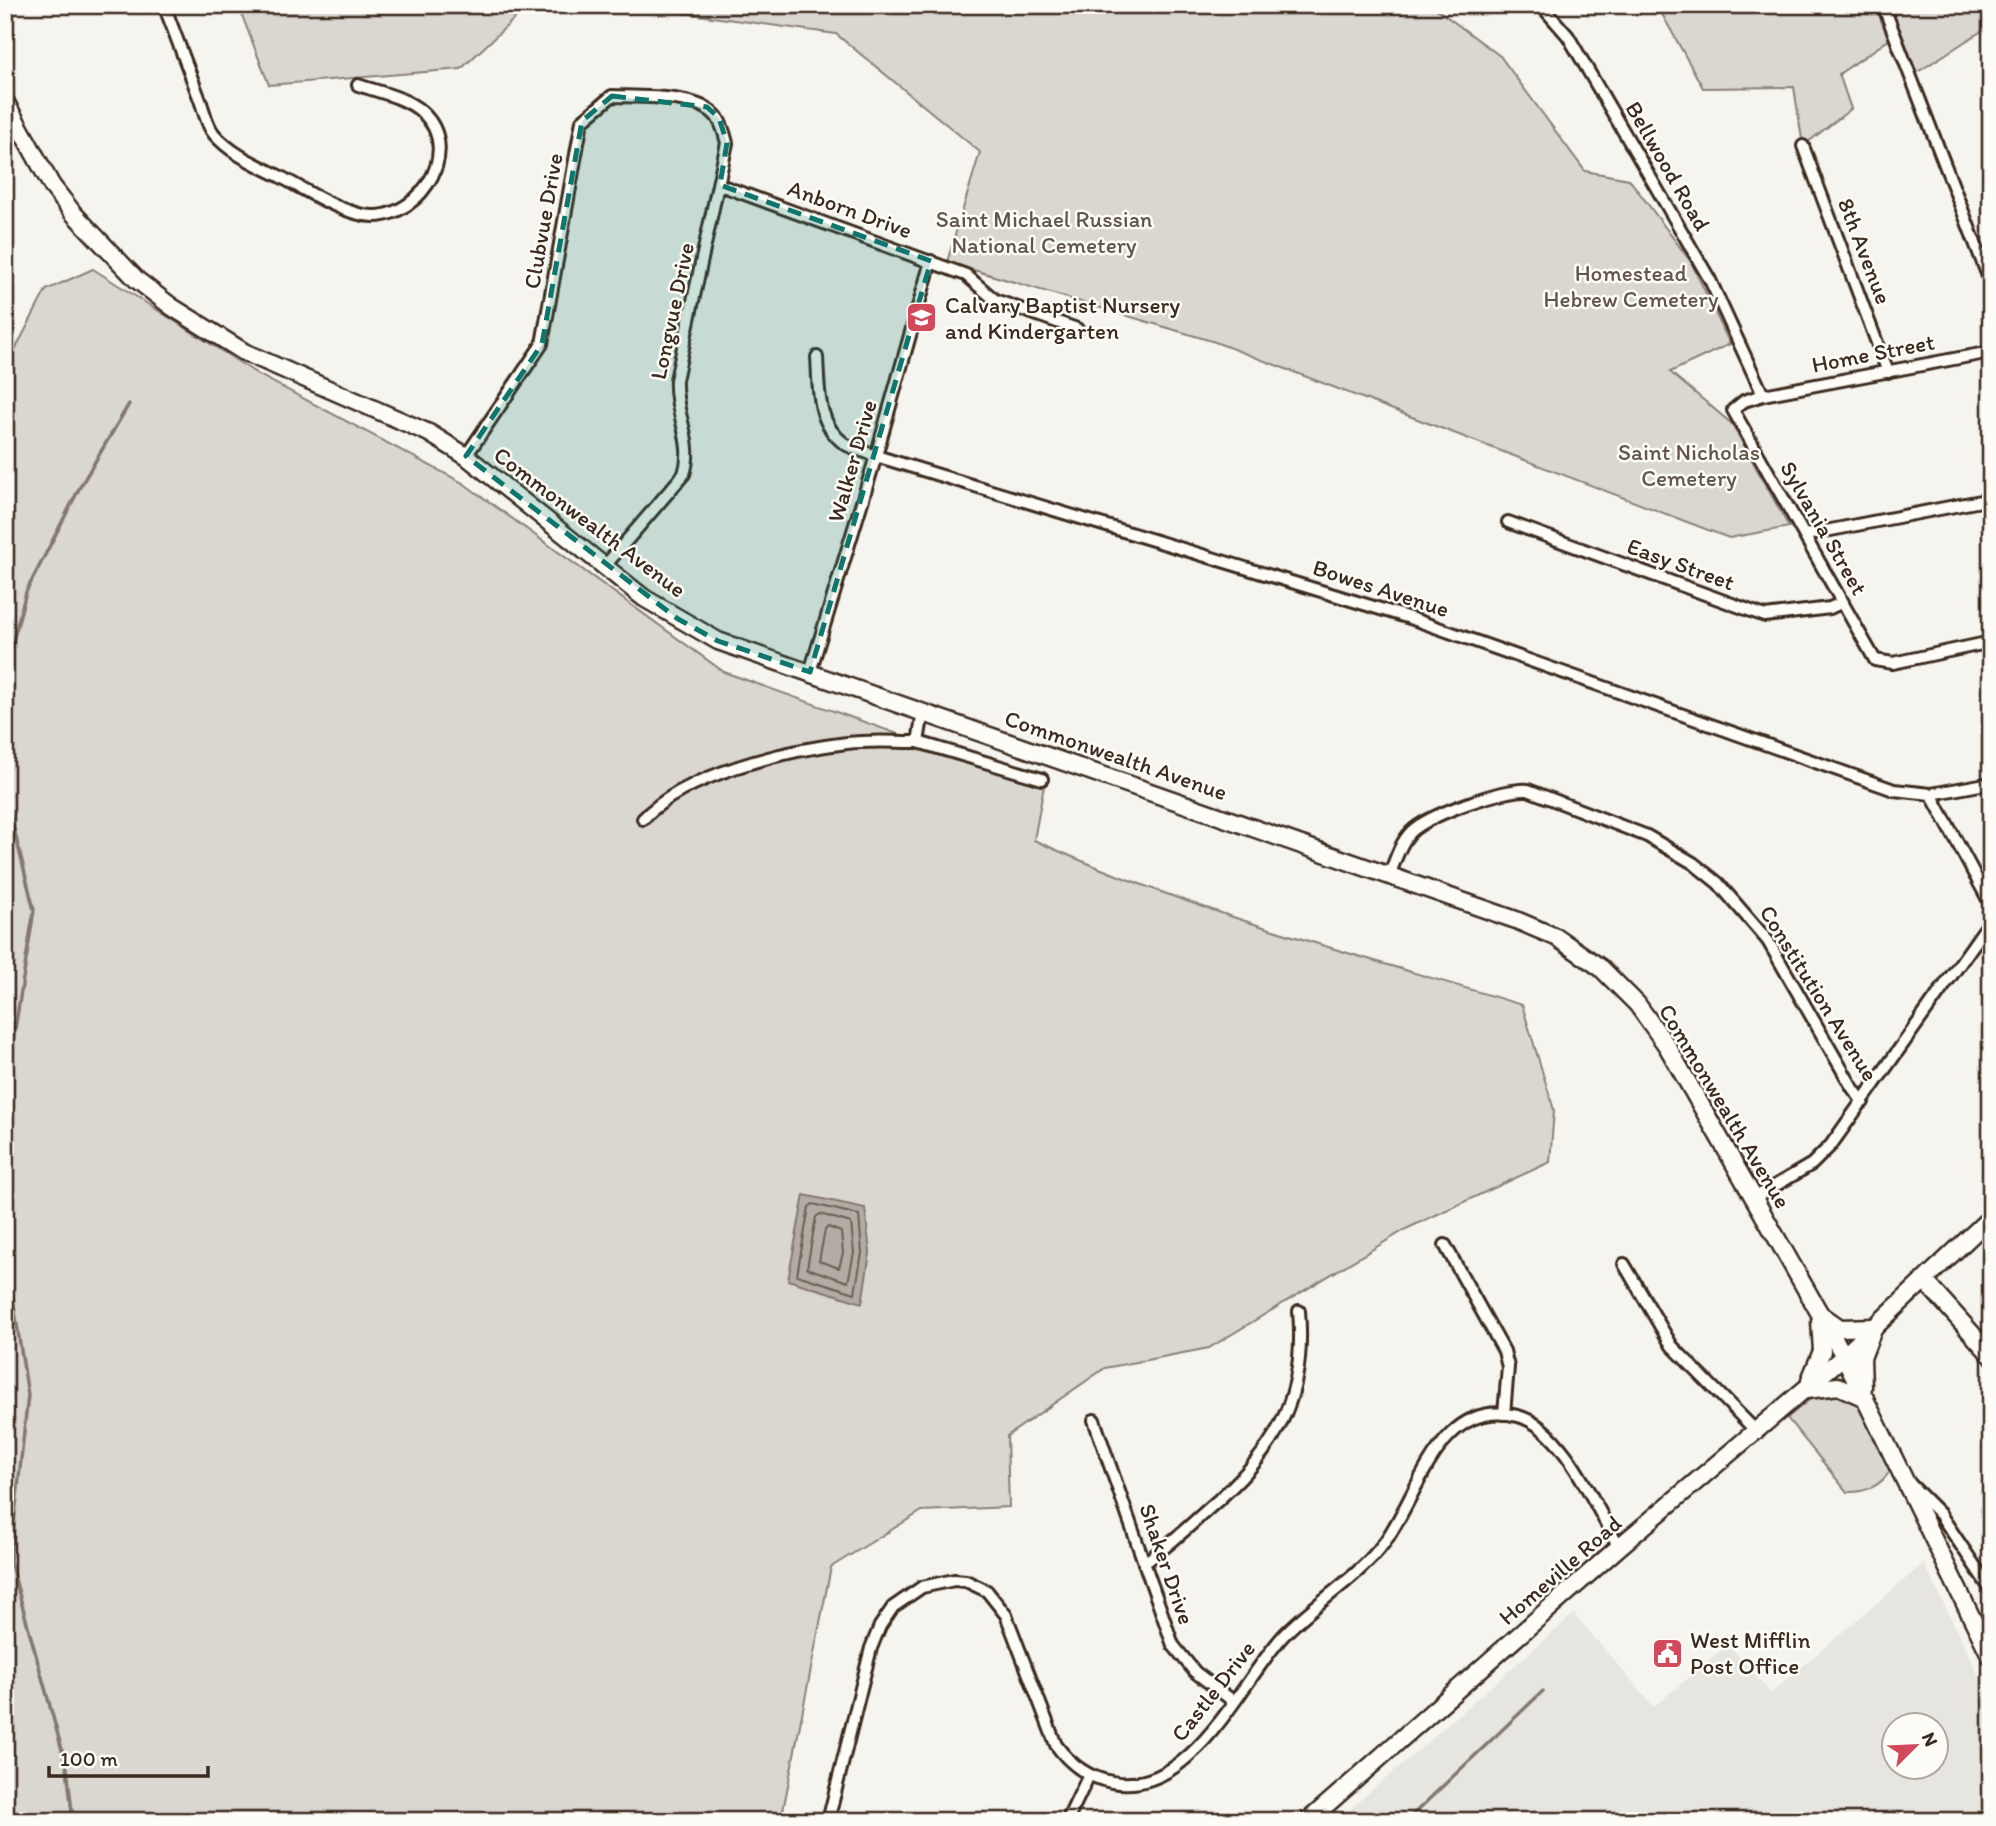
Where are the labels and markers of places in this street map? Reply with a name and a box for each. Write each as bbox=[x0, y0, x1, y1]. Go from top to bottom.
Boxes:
place label: Calvary Baptist Nursery and Kindergarten bbox=[945, 291, 1180, 345]
school or university icon: Calvary Baptist Nursery and Kindergarten bbox=[905, 301, 939, 335]
place label: West Mifflin Post Office bbox=[1690, 1626, 1810, 1680]
public building icon: West Mifflin Post Office bbox=[1650, 1636, 1684, 1670]

